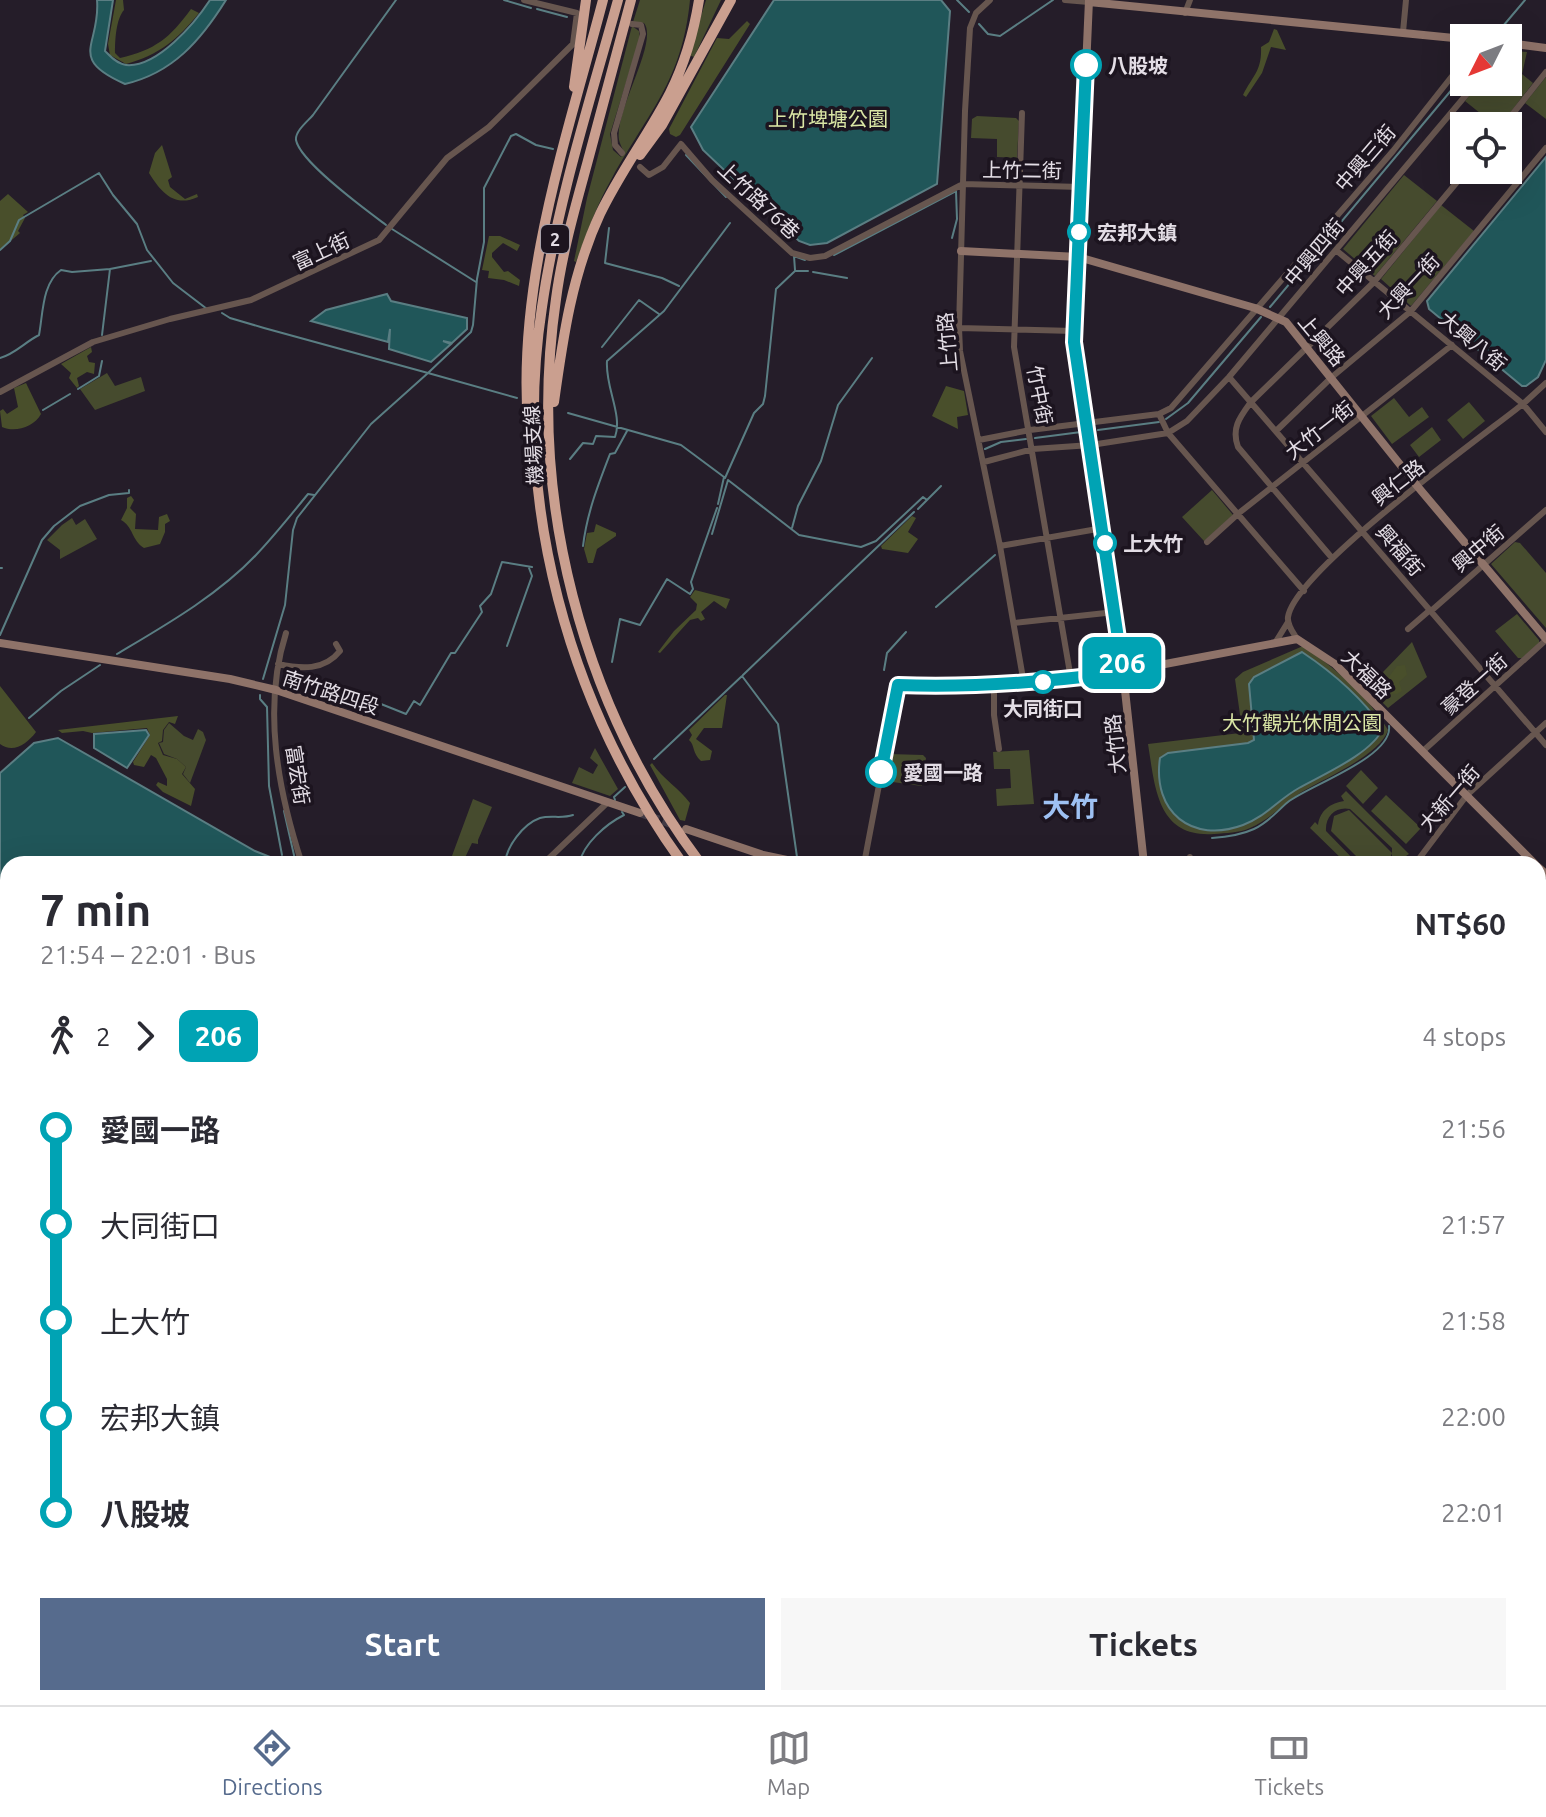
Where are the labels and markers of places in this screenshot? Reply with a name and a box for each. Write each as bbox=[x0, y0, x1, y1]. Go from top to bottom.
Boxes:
marker: 八股坡 bbox=[1071, 50, 1101, 80]
place label: 八股坡 bbox=[1108, 54, 1168, 77]
marker: 宏邦大鎮 bbox=[1068, 221, 1090, 243]
place label: 宏邦大鎮 bbox=[1097, 221, 1177, 244]
marker: 上大竹 bbox=[1094, 532, 1116, 554]
place label: 上大竹 bbox=[1123, 532, 1183, 555]
marker: 大同街口 bbox=[1032, 671, 1054, 693]
place label: 大同街口 bbox=[1003, 697, 1083, 720]
marker: 愛國一路 bbox=[866, 757, 896, 787]
place label: 愛國一路 bbox=[903, 761, 983, 784]

